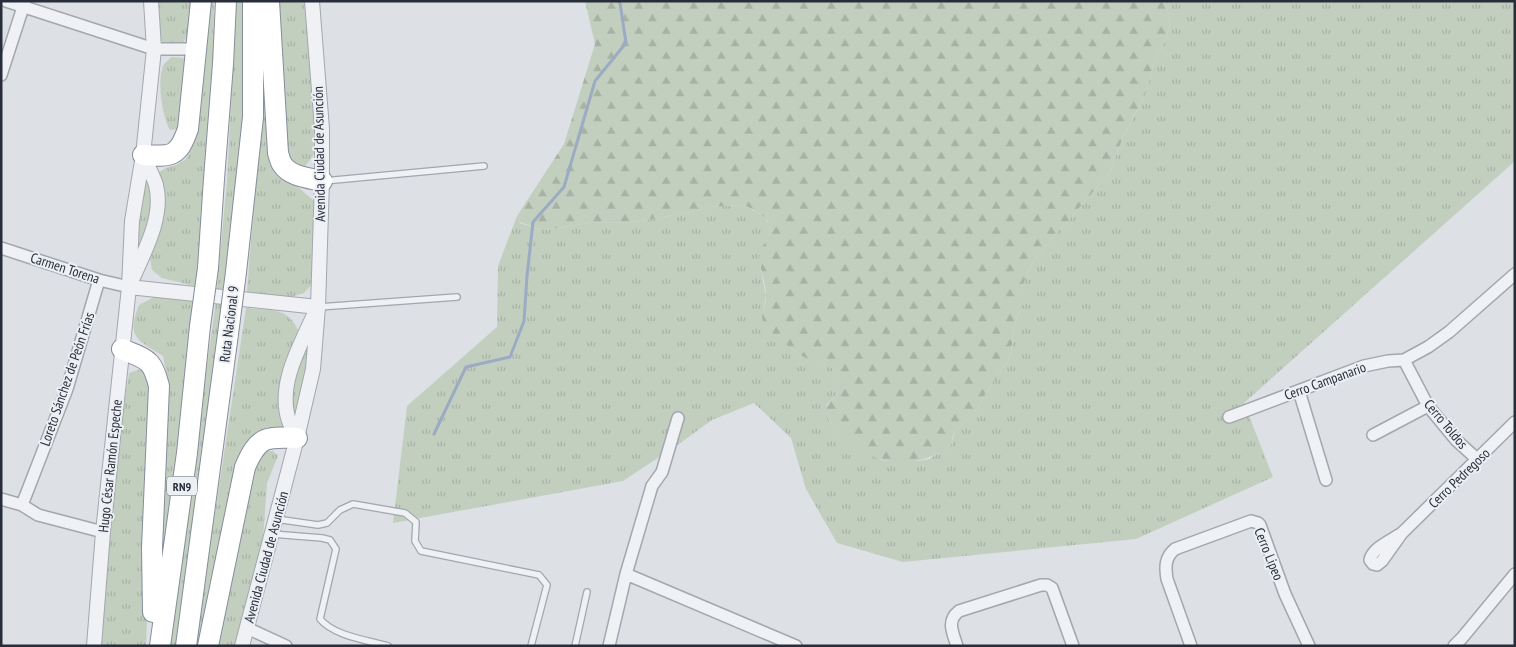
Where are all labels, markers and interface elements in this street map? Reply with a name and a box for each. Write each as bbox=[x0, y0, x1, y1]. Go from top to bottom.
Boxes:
street label: Avenida Ciudad de Asunción bbox=[309, 86, 329, 222]
street label: Carmen Torena bbox=[28, 248, 102, 288]
street label: Ruta Nacional 9 bbox=[215, 285, 243, 363]
street label: Loreto Sánchez de Peón Frías bbox=[36, 309, 98, 448]
street label: Cerro Campanario bbox=[1282, 358, 1368, 404]
street label: Cerro Toldos bbox=[1420, 396, 1472, 453]
street label: Hugo César Ramón Espeche bbox=[94, 398, 126, 533]
street label: Cerro Pedregoso bbox=[1424, 444, 1494, 512]
road number: RN9 bbox=[167, 476, 197, 496]
street label: Avenida Ciudad de Asunción bbox=[240, 489, 292, 625]
street label: Cerro Lipeo bbox=[1250, 525, 1288, 583]

